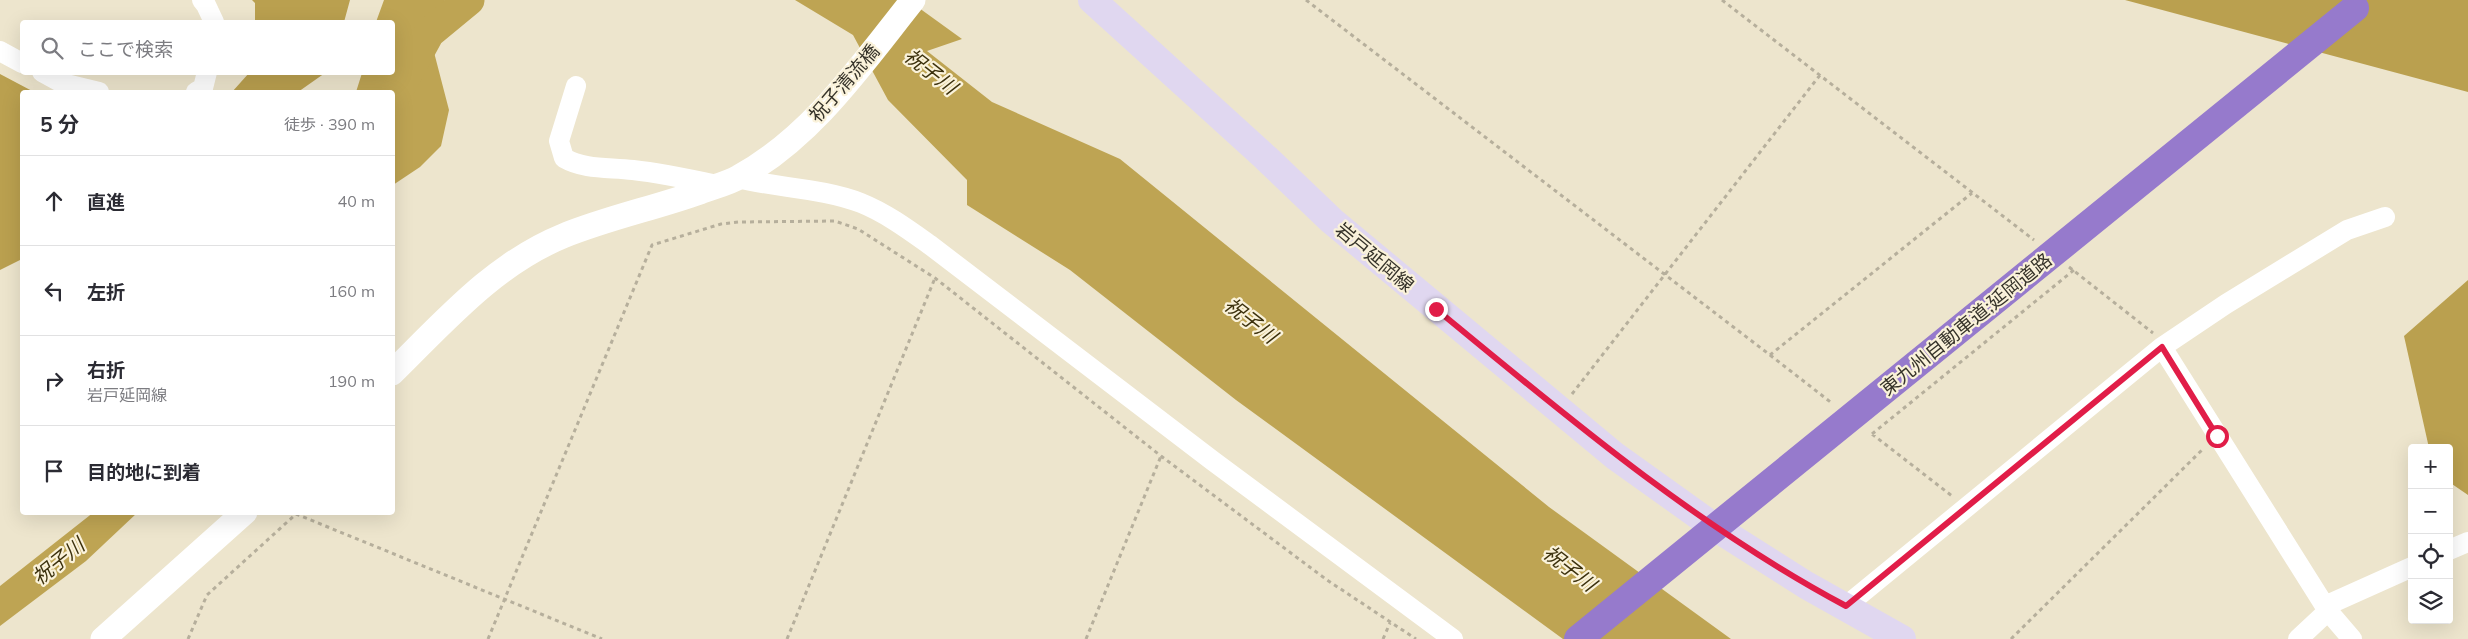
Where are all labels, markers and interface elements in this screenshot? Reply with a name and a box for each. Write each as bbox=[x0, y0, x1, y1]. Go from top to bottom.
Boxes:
search box bbox=[20, 20, 395, 75]
icon: search bbox=[38, 34, 66, 62]
text: ここで検索 bbox=[78, 37, 173, 61]
street label: 祝子清流橋 bbox=[804, 39, 884, 127]
water label: 祝子川 bbox=[900, 43, 964, 101]
text: 5 分 bbox=[40, 111, 79, 137]
text: 徒歩 · 390 m bbox=[284, 114, 375, 134]
icon: ahead bbox=[40, 187, 68, 215]
text: 直進 bbox=[87, 190, 125, 214]
text: 40 m bbox=[338, 191, 375, 211]
street label: 岩戸延岡線 bbox=[1331, 217, 1419, 297]
street label: 東九州自動車道;延岡道路 bbox=[1876, 248, 2056, 400]
icon: left bbox=[40, 277, 68, 305]
text: 左折 bbox=[87, 280, 125, 304]
text: 160 m bbox=[328, 281, 375, 301]
water label: 祝子川 bbox=[1220, 292, 1284, 350]
route end bbox=[1425, 298, 1448, 321]
text: 右折 bbox=[87, 358, 125, 382]
icon: right bbox=[40, 367, 68, 395]
text: 190 m bbox=[328, 371, 375, 391]
text: 岩戸延岡線 bbox=[87, 385, 167, 405]
route start bbox=[2206, 425, 2229, 448]
map controls bbox=[2408, 444, 2453, 624]
button: + bbox=[2408, 444, 2453, 489]
icon: arrive bbox=[40, 457, 68, 485]
text: 目的地に到着 bbox=[87, 460, 201, 484]
button: − bbox=[2408, 489, 2453, 534]
water label: 祝子川 bbox=[27, 531, 91, 590]
button: locate bbox=[2408, 534, 2453, 579]
water label: 祝子川 bbox=[1539, 540, 1603, 598]
button: layers bbox=[2408, 579, 2453, 624]

